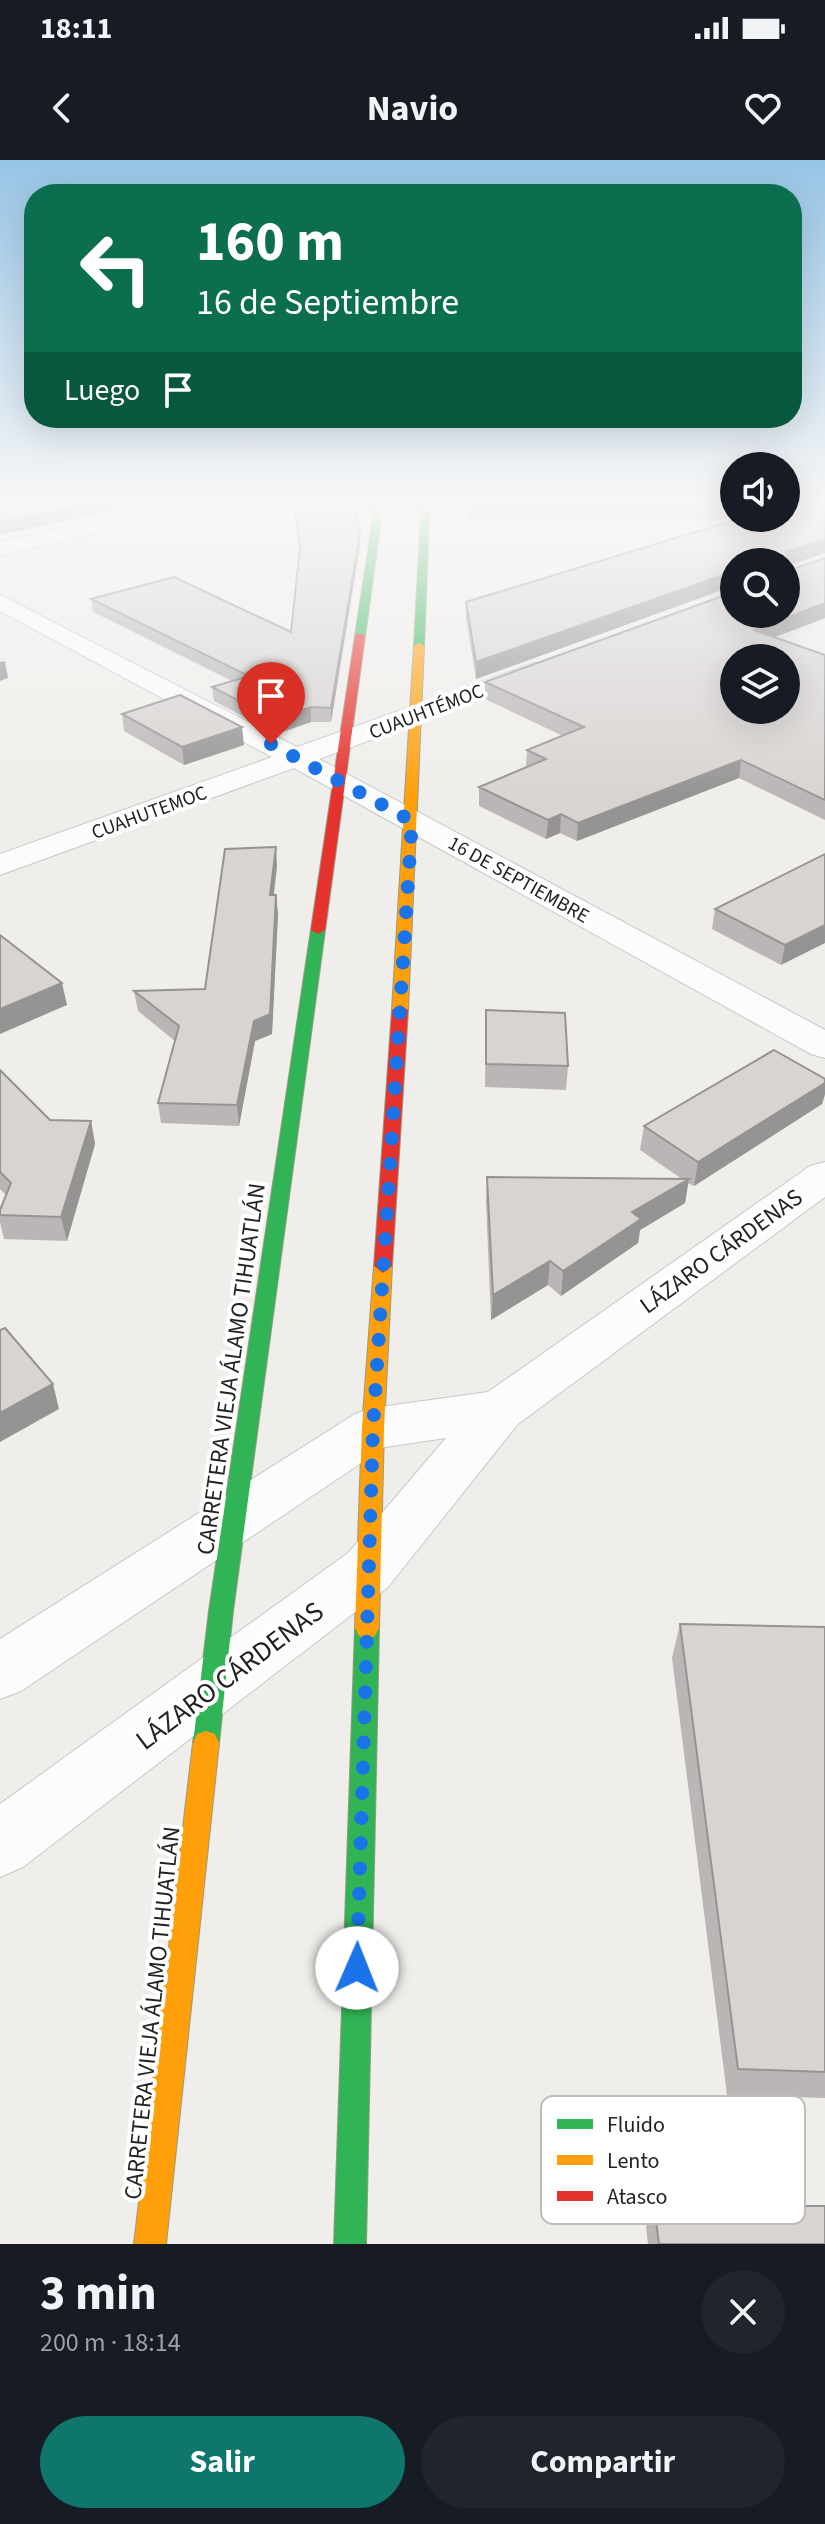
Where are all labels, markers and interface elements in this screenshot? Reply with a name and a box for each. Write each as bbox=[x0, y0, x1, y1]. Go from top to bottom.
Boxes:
text: 18:11 bbox=[40, 7, 112, 50]
text: Navio bbox=[367, 83, 458, 134]
icon: back bbox=[40, 86, 84, 130]
icon: heart bbox=[741, 86, 785, 130]
text: 160 m bbox=[196, 203, 344, 282]
icon: left bbox=[64, 216, 168, 320]
text: 16 de Septiembre bbox=[196, 277, 459, 328]
icon: arrive bbox=[156, 368, 200, 412]
text: Luego bbox=[64, 369, 140, 412]
map controls bbox=[720, 452, 800, 724]
button: sound bbox=[720, 452, 800, 532]
button: search bbox=[720, 548, 800, 628]
button: layers bbox=[720, 644, 800, 724]
pin bbox=[237, 662, 305, 744]
icon: arrive bbox=[249, 674, 293, 718]
street label: CUAUHTÉMOC bbox=[365, 677, 488, 747]
street label: CUAHUTEMOC bbox=[88, 779, 211, 847]
street label: 16 DE SEPTIEMBRE bbox=[443, 829, 594, 930]
street label: LÁZARO CÁRDENAS bbox=[633, 1180, 810, 1323]
street label: CARRETERA VIEJA ÁLAMO TIHUATLÁN bbox=[188, 1181, 275, 1557]
street label: LÁZARO CÁRDENAS bbox=[127, 1592, 332, 1760]
street label: CARRETERA VIEJA ÁLAMO TIHUATLÁN bbox=[115, 1825, 190, 2201]
position arrow bbox=[315, 1926, 399, 2010]
legend bbox=[541, 2096, 805, 2224]
text: Fluido bbox=[607, 2109, 665, 2141]
text: Lento bbox=[607, 2145, 659, 2177]
text: Atasco bbox=[607, 2181, 667, 2213]
text: 3 min bbox=[40, 2260, 157, 2328]
button: close bbox=[701, 2270, 785, 2354]
text: 200 m · 18:14 bbox=[40, 2324, 181, 2361]
button: Salir bbox=[40, 2416, 405, 2508]
button: Compartir bbox=[421, 2416, 785, 2508]

